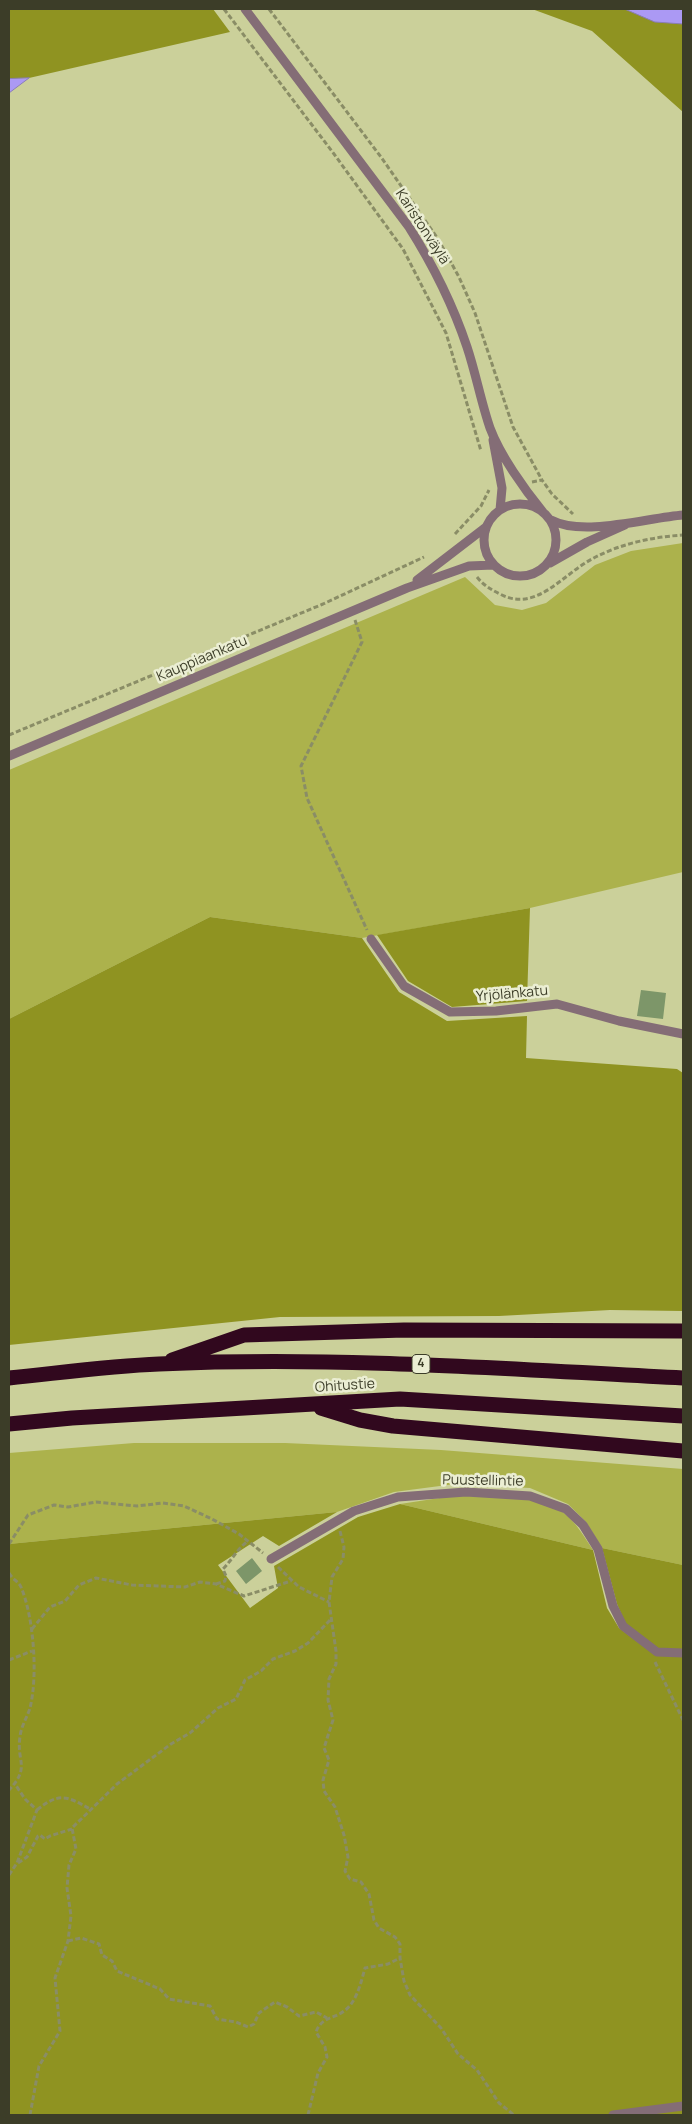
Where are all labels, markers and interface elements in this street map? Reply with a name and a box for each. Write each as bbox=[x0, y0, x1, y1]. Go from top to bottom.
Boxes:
street label: Karistonväylä bbox=[391, 186, 453, 268]
street label: Kauppiaankatu bbox=[154, 632, 250, 686]
street label: Yrjölänkatu bbox=[475, 982, 549, 1006]
road number: 4 bbox=[412, 1355, 430, 1374]
street label: Ohitustie bbox=[314, 1376, 376, 1396]
street label: Puustellintie bbox=[442, 1472, 524, 1490]

